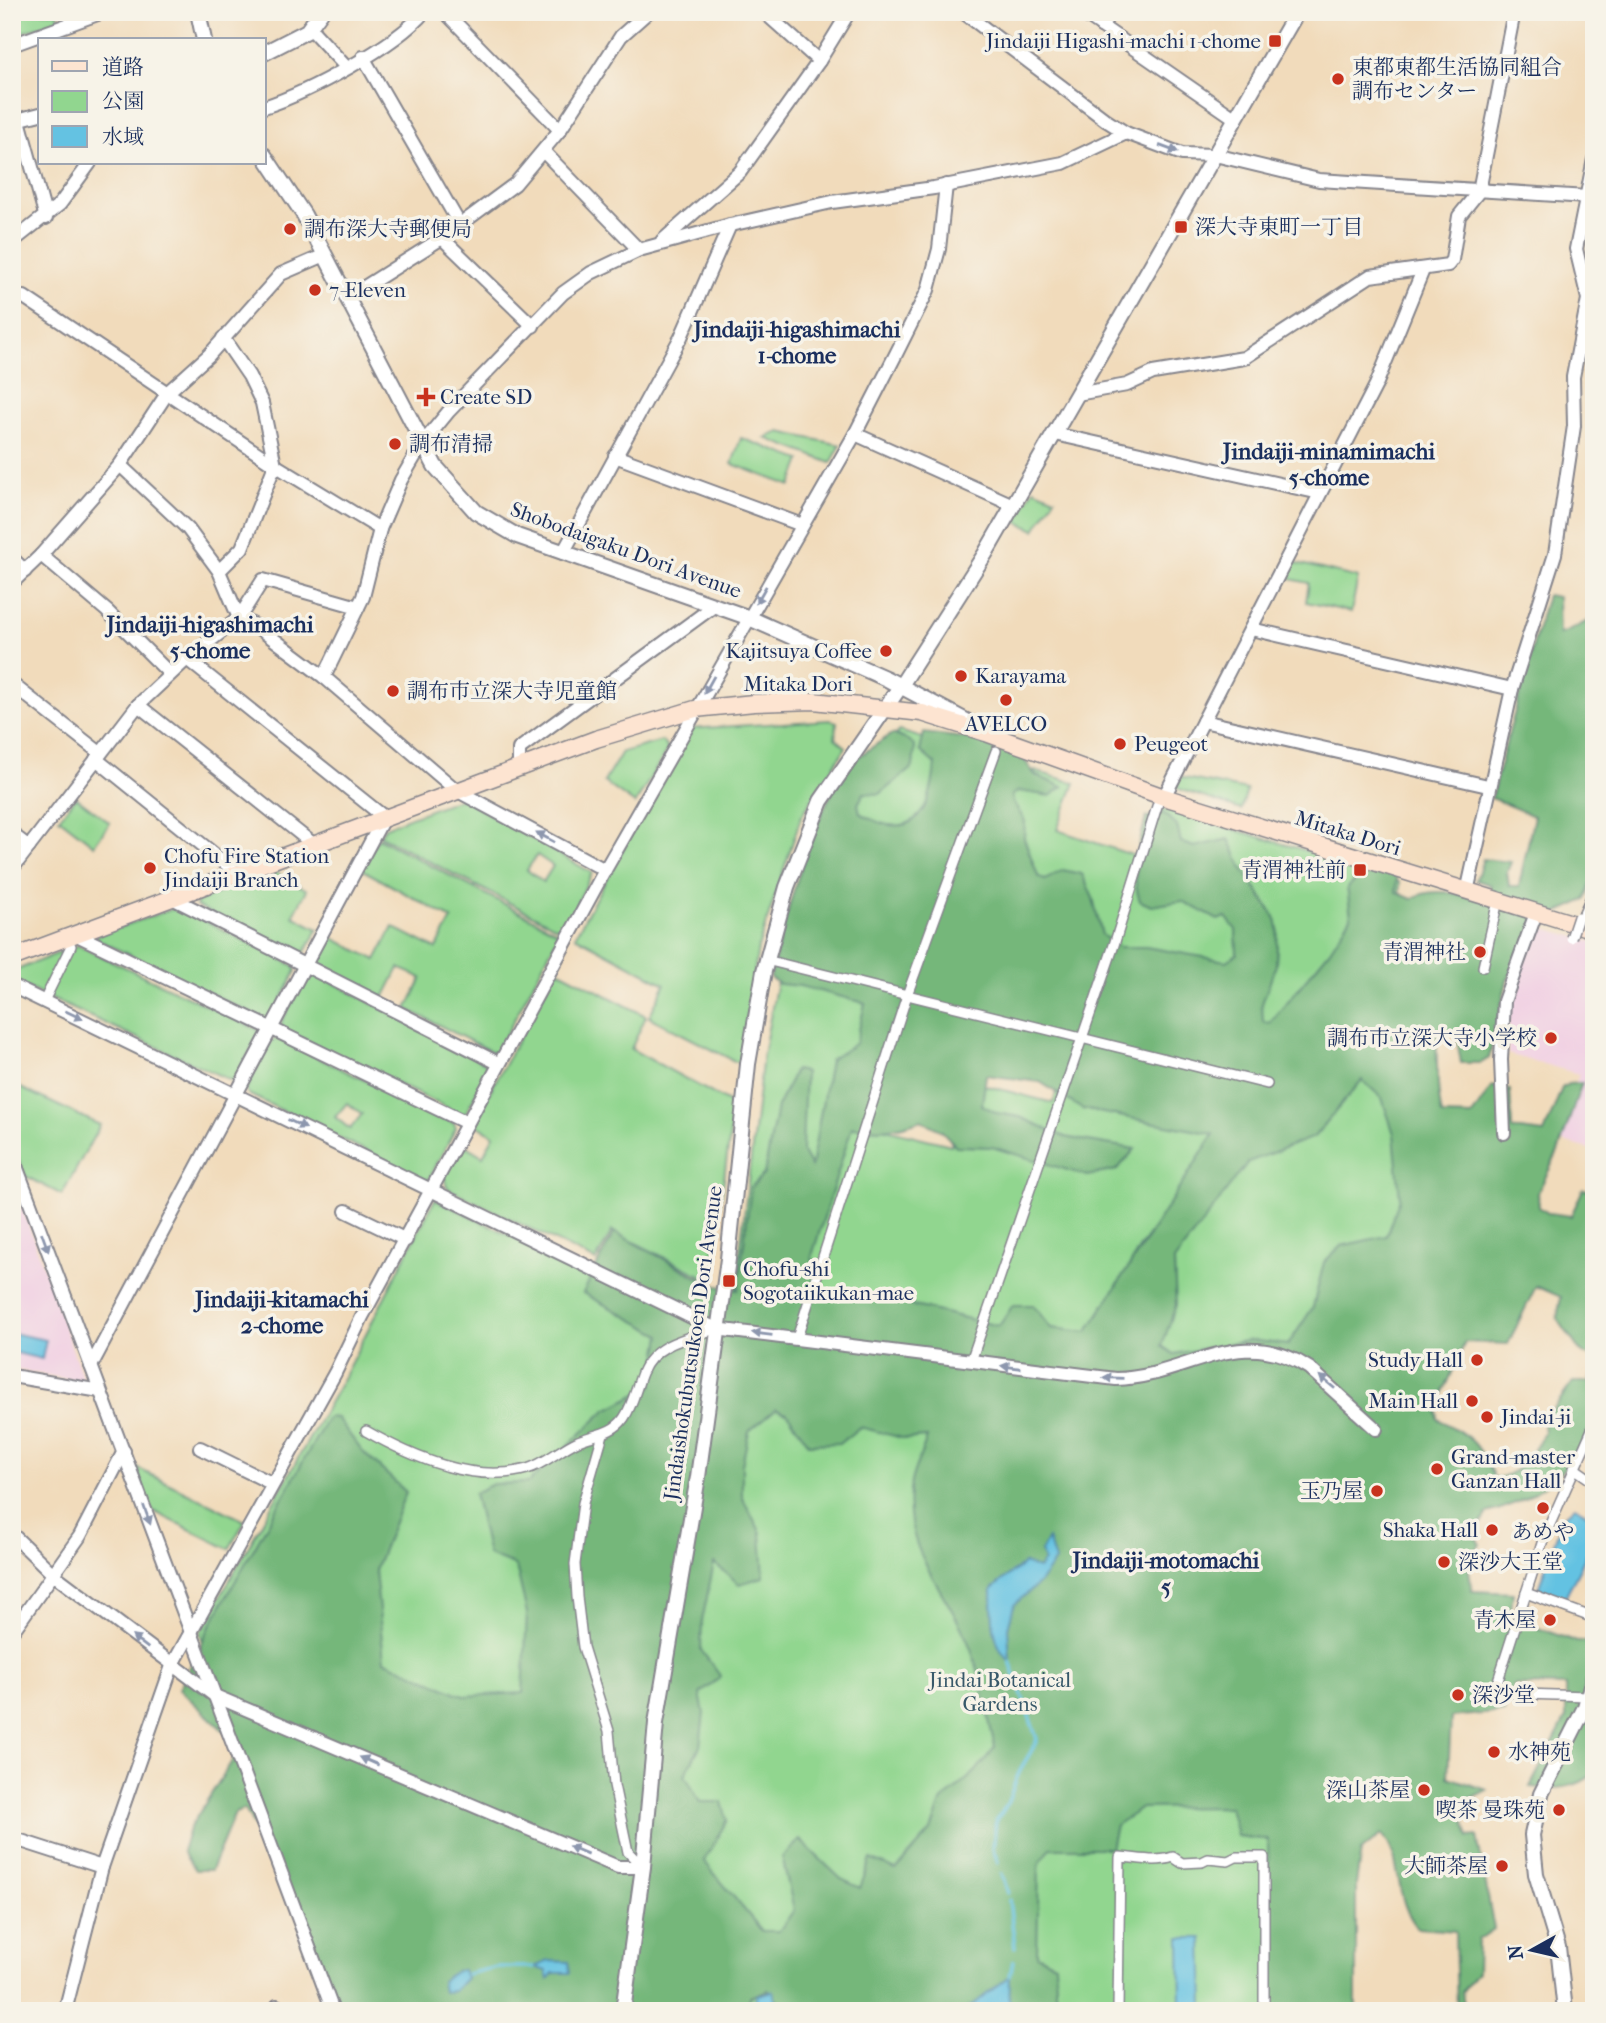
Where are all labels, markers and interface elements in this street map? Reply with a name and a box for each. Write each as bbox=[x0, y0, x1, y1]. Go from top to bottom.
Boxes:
place label: Jindaiji Higashi-machi 1-chome bbox=[984, 29, 1261, 53]
marker: Jindaiji Higashi-machi 1-chome bbox=[1267, 33, 1283, 49]
legend bbox=[38, 38, 266, 164]
text: 道路 bbox=[102, 55, 144, 79]
place label: 東都東都生活協同組合 調布センター bbox=[1352, 55, 1562, 103]
marker: 東都東都生活協同組合 調布センター bbox=[1330, 71, 1346, 87]
text: 公園 bbox=[102, 89, 144, 113]
text: 水域 bbox=[102, 125, 144, 149]
one-way arrow bbox=[1159, 144, 1180, 155]
place label: 深大寺東町一丁目 bbox=[1195, 215, 1363, 239]
place label: 調布深大寺郵便局 bbox=[304, 217, 472, 241]
marker: 深大寺東町一丁目 bbox=[1173, 219, 1189, 235]
marker: 調布深大寺郵便局 bbox=[282, 221, 298, 237]
place label: 7-Eleven bbox=[329, 278, 406, 302]
marker: 7-Eleven bbox=[307, 282, 323, 298]
district label: Jindaiji-higashimachi 1-chome bbox=[691, 316, 901, 369]
place label: Create SD bbox=[440, 385, 532, 409]
marker: Create SD bbox=[418, 389, 434, 405]
place label: 調布清掃 bbox=[409, 432, 493, 456]
marker: 調布清掃 bbox=[387, 436, 403, 452]
district label: Jindaiji-minamimachi 5-chome bbox=[1221, 438, 1435, 491]
street label: Shobodaigaku Dori Avenue bbox=[507, 497, 745, 603]
one-way arrow bbox=[755, 586, 767, 605]
district label: Jindaiji-higashimachi 5-chome bbox=[104, 611, 314, 664]
place label: Kajitsuya Coffee bbox=[725, 639, 872, 663]
marker: Kajitsuya Coffee bbox=[878, 643, 894, 659]
place label: Karayama bbox=[975, 664, 1067, 688]
marker: Karayama bbox=[953, 668, 969, 684]
street label: Mitaka Dori bbox=[743, 672, 853, 696]
one-way arrow bbox=[703, 675, 715, 694]
place label: 調布市立深大寺児童館 bbox=[407, 679, 617, 703]
marker: 調布市立深大寺児童館 bbox=[385, 683, 401, 699]
marker: AVELCO bbox=[998, 692, 1014, 708]
place label: AVELCO bbox=[964, 712, 1047, 736]
place label: Peugeot bbox=[1134, 732, 1209, 756]
marker: Peugeot bbox=[1112, 736, 1128, 752]
street label: Mitaka Dori bbox=[1292, 806, 1404, 860]
one-way arrow bbox=[535, 831, 555, 843]
place label: Chofu Fire Station Jindaiji Branch bbox=[162, 844, 329, 892]
place label: 青渭神社前 bbox=[1241, 858, 1346, 882]
marker: Chofu Fire Station Jindaiji Branch bbox=[142, 860, 158, 876]
marker: 青渭神社前 bbox=[1352, 862, 1368, 878]
place label: 青渭神社 bbox=[1382, 940, 1466, 964]
marker: 青渭神社 bbox=[1472, 944, 1488, 960]
one-way arrow bbox=[64, 1009, 84, 1021]
place label: 調布市立深大寺小学校 bbox=[1327, 1026, 1537, 1050]
marker: 調布市立深大寺小学校 bbox=[1543, 1030, 1559, 1046]
one-way arrow bbox=[287, 1119, 307, 1130]
street label: Jindaishokubutsukoen Dori Avenue bbox=[659, 1184, 727, 1504]
one-way arrow bbox=[39, 1232, 50, 1253]
place label: Chofu-shi Sogotaiikukan-mae bbox=[743, 1257, 914, 1305]
marker: Chofu-shi Sogotaiikukan-mae bbox=[721, 1273, 737, 1289]
district label: Jindaiji-kitamachi 2-chome bbox=[193, 1286, 369, 1339]
one-way arrow bbox=[750, 1328, 772, 1339]
place label: Study Hall bbox=[1368, 1348, 1463, 1372]
marker: Study Hall bbox=[1469, 1352, 1485, 1368]
one-way arrow bbox=[1000, 1361, 1022, 1372]
one-way arrow bbox=[1102, 1373, 1124, 1384]
one-way arrow bbox=[1318, 1375, 1335, 1390]
place label: Main Hall bbox=[1368, 1389, 1458, 1413]
marker: Main Hall bbox=[1464, 1393, 1480, 1409]
place label: Jindai-ji bbox=[1499, 1405, 1571, 1429]
marker: Jindai-ji bbox=[1479, 1409, 1495, 1425]
place label: Grand-master Ganzan Hall bbox=[1451, 1445, 1575, 1493]
marker: Grand-master Ganzan Hall bbox=[1429, 1461, 1445, 1477]
place label: 玉乃屋 bbox=[1300, 1479, 1363, 1503]
marker: 玉乃屋 bbox=[1369, 1483, 1385, 1499]
marker: あめや bbox=[1535, 1500, 1551, 1516]
one-way arrow bbox=[142, 1505, 153, 1526]
place label: Shaka Hall bbox=[1383, 1518, 1478, 1542]
place label: あめや bbox=[1512, 1520, 1575, 1544]
marker: Shaka Hall bbox=[1484, 1522, 1500, 1538]
district label: Jindaiji-motomachi 5 bbox=[1071, 1547, 1260, 1600]
place label: 深沙大王堂 bbox=[1458, 1550, 1563, 1574]
marker: 深沙大王堂 bbox=[1436, 1554, 1452, 1570]
place label: 青木屋 bbox=[1473, 1608, 1536, 1632]
marker: 青木屋 bbox=[1542, 1612, 1558, 1628]
one-way arrow bbox=[131, 1634, 149, 1649]
park label: Jindai Botanical Gardens bbox=[927, 1668, 1071, 1716]
place label: 深沙堂 bbox=[1472, 1683, 1535, 1707]
marker: 深沙堂 bbox=[1450, 1687, 1466, 1703]
place label: 水神苑 bbox=[1508, 1740, 1571, 1764]
marker: 水神苑 bbox=[1486, 1744, 1502, 1760]
one-way arrow bbox=[358, 1755, 379, 1766]
place label: 深山茶屋 bbox=[1326, 1778, 1410, 1802]
marker: 深山茶屋 bbox=[1416, 1782, 1432, 1798]
place label: 喫茶 曼珠苑 bbox=[1435, 1798, 1545, 1822]
marker: 喫茶 曼珠苑 bbox=[1551, 1802, 1567, 1818]
one-way arrow bbox=[567, 1845, 588, 1856]
place label: 大師茶屋 bbox=[1404, 1854, 1488, 1878]
marker: 大師茶屋 bbox=[1494, 1858, 1510, 1874]
north arrow bbox=[1498, 1914, 1568, 1984]
text: N bbox=[1504, 1943, 1528, 1961]

